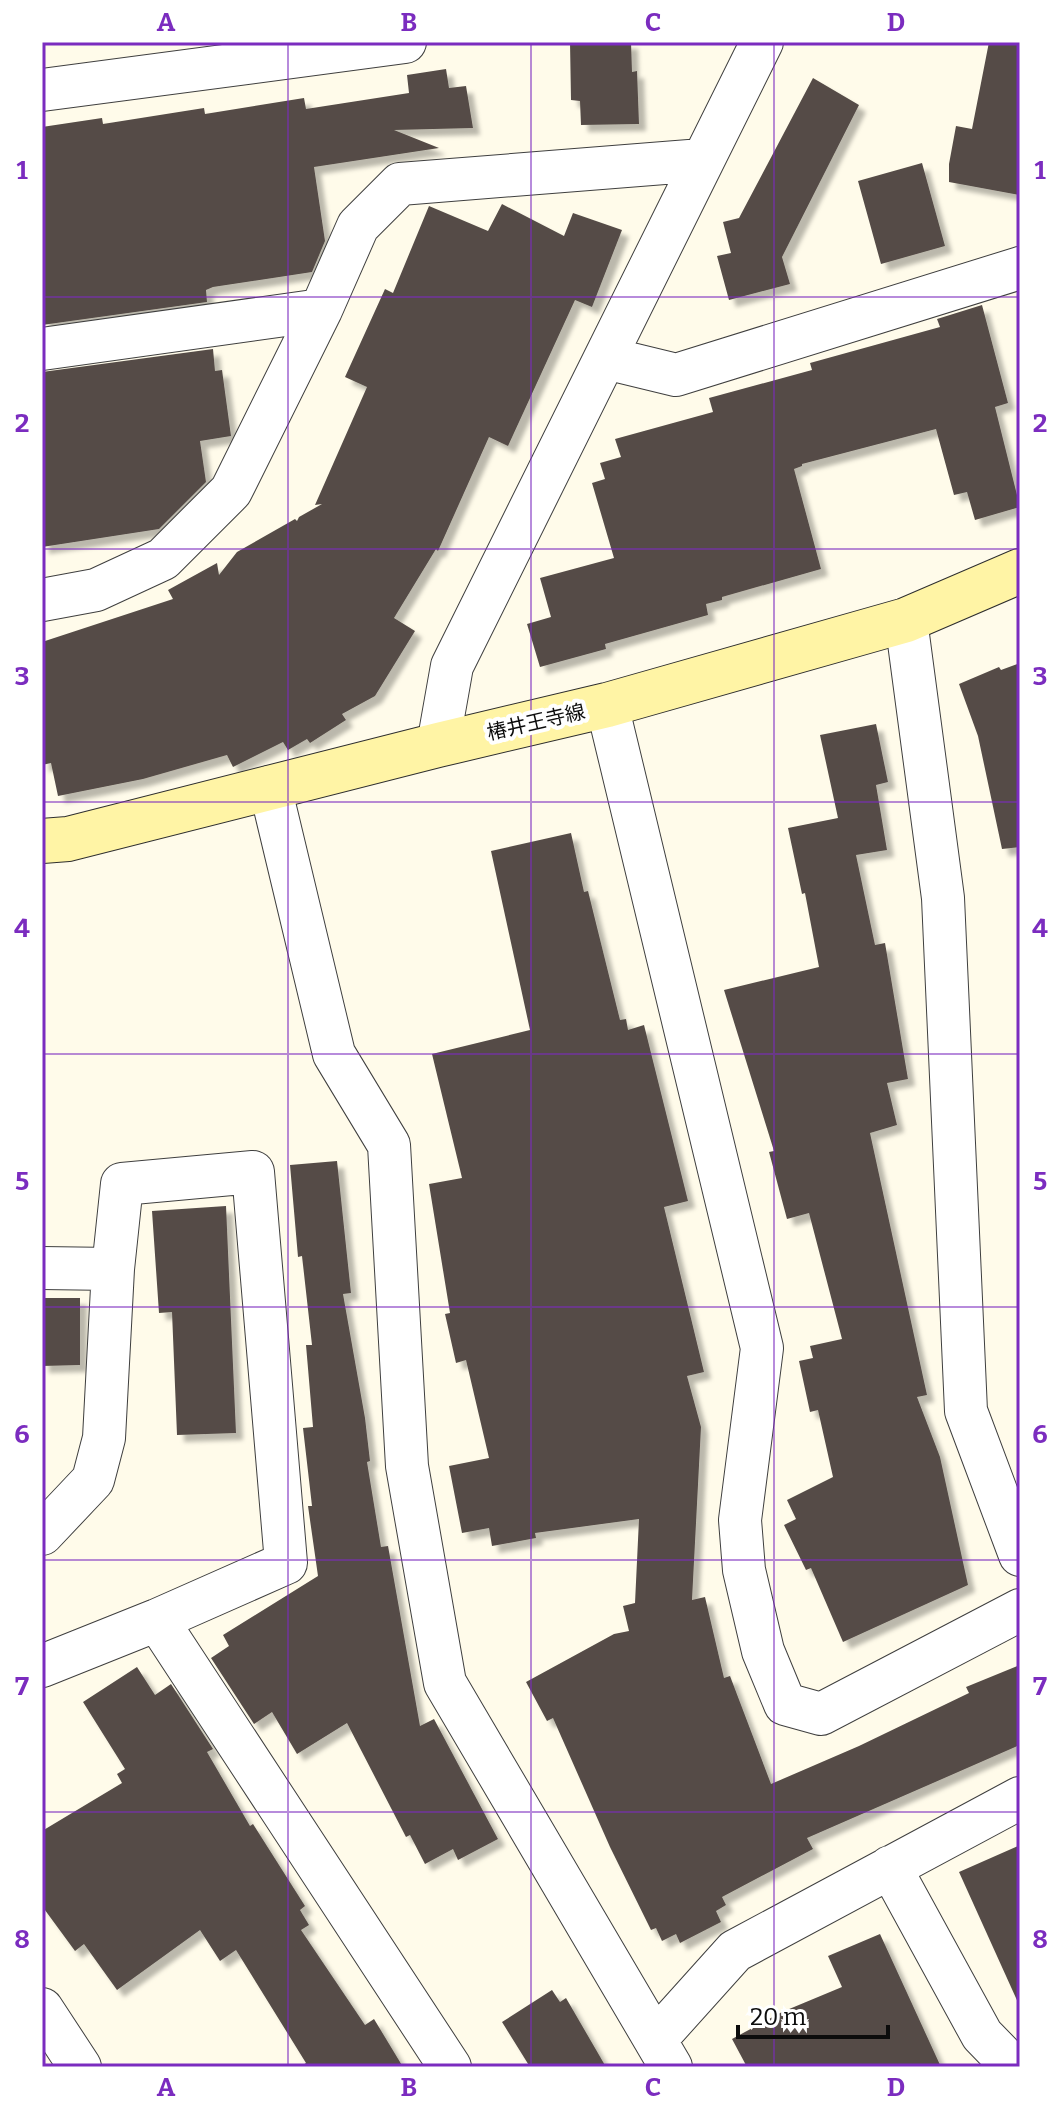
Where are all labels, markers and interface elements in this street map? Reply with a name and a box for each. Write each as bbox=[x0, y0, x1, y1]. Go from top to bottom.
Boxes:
text: A bbox=[157, 7, 176, 38]
text: B bbox=[401, 7, 417, 38]
text: C bbox=[645, 7, 661, 38]
text: D bbox=[887, 7, 905, 38]
text: 1 bbox=[16, 155, 28, 186]
text: 1 bbox=[1034, 155, 1046, 186]
text: 2 bbox=[15, 408, 29, 439]
text: 2 bbox=[1033, 408, 1047, 439]
text: 3 bbox=[15, 661, 29, 692]
text: 3 bbox=[1033, 661, 1047, 692]
street label: 椿井王寺線 bbox=[485, 699, 587, 745]
text: 4 bbox=[14, 913, 30, 944]
text: 4 bbox=[1032, 913, 1048, 944]
text: 5 bbox=[15, 1166, 29, 1197]
text: 5 bbox=[1033, 1166, 1047, 1197]
text: 6 bbox=[14, 1419, 30, 1450]
text: 6 bbox=[1032, 1419, 1048, 1450]
text: 7 bbox=[15, 1671, 29, 1702]
text: 7 bbox=[1033, 1671, 1047, 1702]
text: 8 bbox=[14, 1924, 30, 1955]
text: 8 bbox=[1032, 1924, 1048, 1955]
scale bar bbox=[738, 1989, 888, 2039]
text: 20 m bbox=[750, 2003, 806, 2031]
text: A bbox=[157, 2072, 176, 2103]
text: B bbox=[401, 2072, 417, 2103]
text: C bbox=[645, 2072, 661, 2103]
text: D bbox=[887, 2072, 905, 2103]

